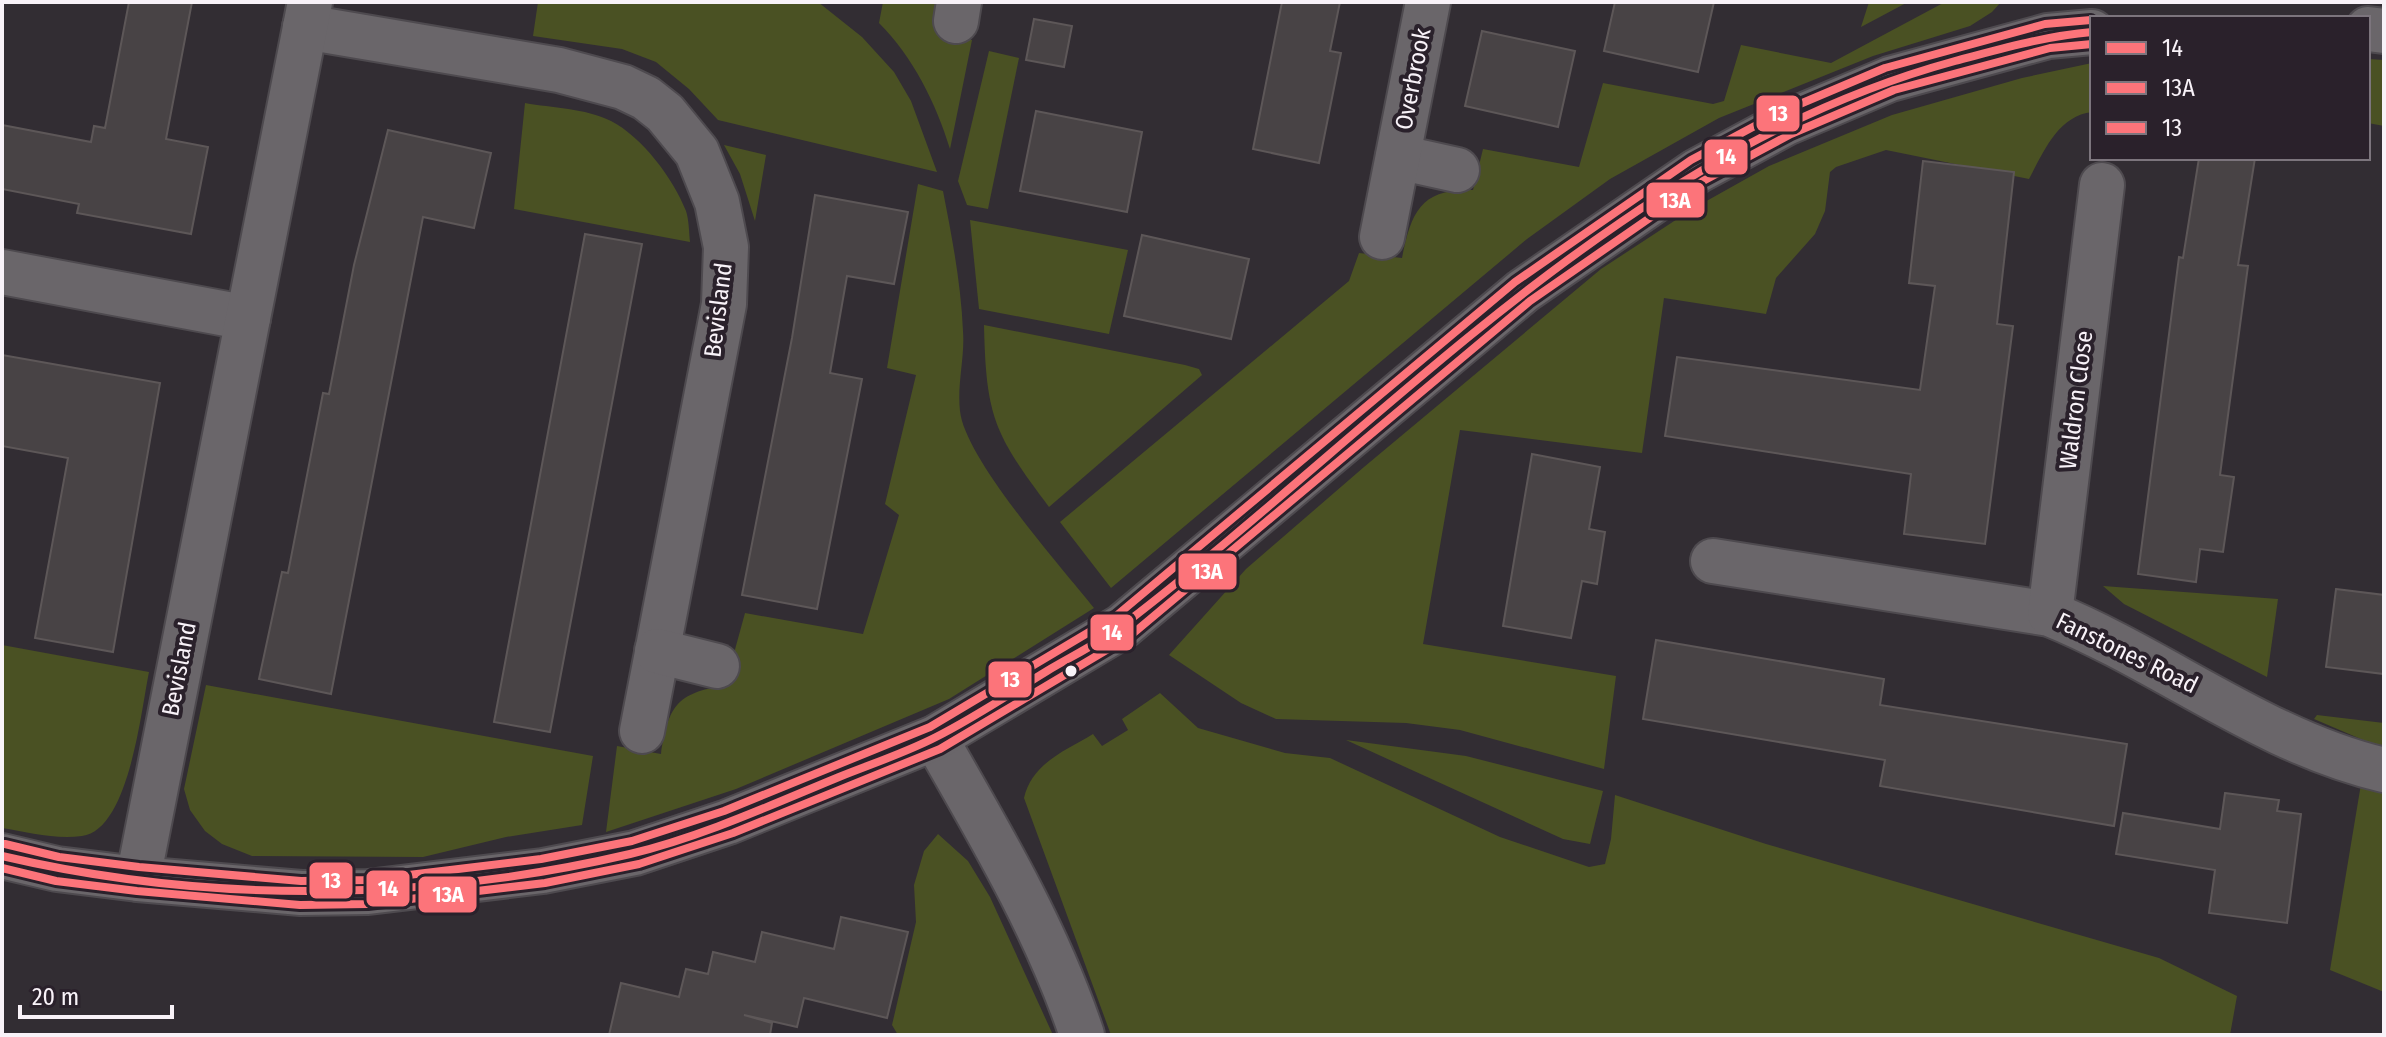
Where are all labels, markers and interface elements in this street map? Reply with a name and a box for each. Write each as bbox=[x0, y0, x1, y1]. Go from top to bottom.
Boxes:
legend bbox=[2090, 16, 2370, 160]
street label: Overbrook bbox=[1389, 25, 1437, 132]
text: 14 bbox=[2162, 34, 2183, 62]
text: 13A bbox=[2162, 74, 2195, 102]
line badge: 13 bbox=[1755, 94, 1801, 133]
text: 13 bbox=[1768, 100, 1788, 127]
text: 13 bbox=[2162, 114, 2182, 142]
line badge: 14 bbox=[1703, 138, 1749, 176]
text: 14 bbox=[1716, 143, 1736, 170]
line badge: 13A bbox=[1645, 181, 1706, 219]
text: 13A bbox=[1659, 187, 1692, 214]
street label: Bevisland bbox=[698, 261, 738, 359]
street label: Waldron Close bbox=[2054, 329, 2098, 471]
line badge: 13A bbox=[1177, 552, 1238, 591]
text: 13A bbox=[1191, 558, 1224, 585]
street label: Fanstones Road bbox=[2052, 607, 2202, 699]
line badge: 14 bbox=[1089, 613, 1135, 652]
text: 14 bbox=[1102, 619, 1122, 646]
street label: Bevisland bbox=[156, 620, 202, 718]
line badge: 13 bbox=[987, 660, 1033, 699]
unlabelled marker bbox=[1063, 663, 1079, 679]
text: 13 bbox=[1000, 666, 1020, 693]
line badge: 13 bbox=[308, 861, 354, 900]
text: 13 bbox=[321, 867, 341, 894]
line badge: 14 bbox=[365, 869, 411, 908]
text: 14 bbox=[378, 875, 398, 902]
line badge: 13A bbox=[417, 875, 478, 914]
text: 13A bbox=[432, 881, 465, 908]
scale bar bbox=[20, 969, 172, 1019]
text: 20 m bbox=[32, 983, 79, 1011]

